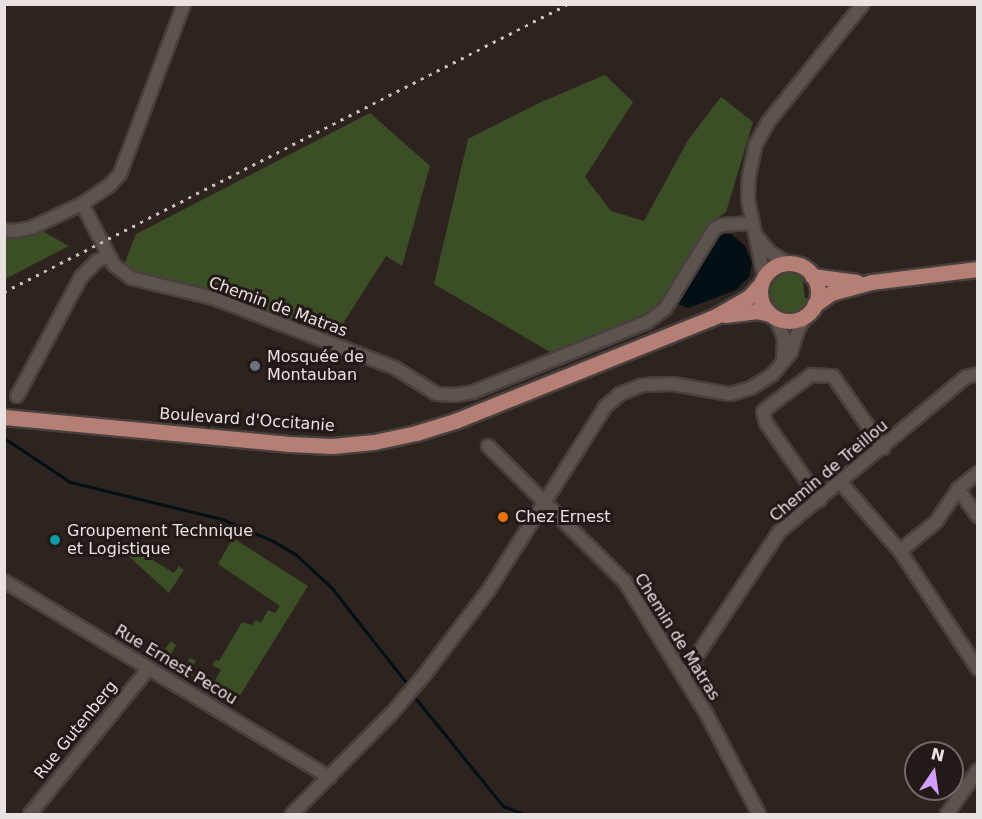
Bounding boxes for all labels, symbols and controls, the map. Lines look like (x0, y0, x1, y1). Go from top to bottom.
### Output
street label: Chemin de Matras (206, 273, 350, 341)
place label: Mosquée de Montauban (267, 347, 364, 385)
marker: Mosquée de Montauban (248, 359, 262, 373)
street label: Boulevard d'Occitanie (159, 404, 335, 436)
street label: Chemin de Treillou (766, 416, 892, 526)
place label: Chez Ernest (515, 507, 611, 527)
marker: Chez Ernest (496, 510, 510, 524)
place label: Groupement Technique et Logistique (67, 521, 253, 559)
marker: Groupement Technique et Logistique (48, 533, 62, 547)
street label: Chemin de Matras (630, 570, 724, 704)
street label: Rue Ernest Pecou (111, 621, 241, 709)
street label: Rue Gutenberg (31, 677, 121, 783)
north arrow (904, 741, 964, 801)
text: N (929, 744, 946, 766)

